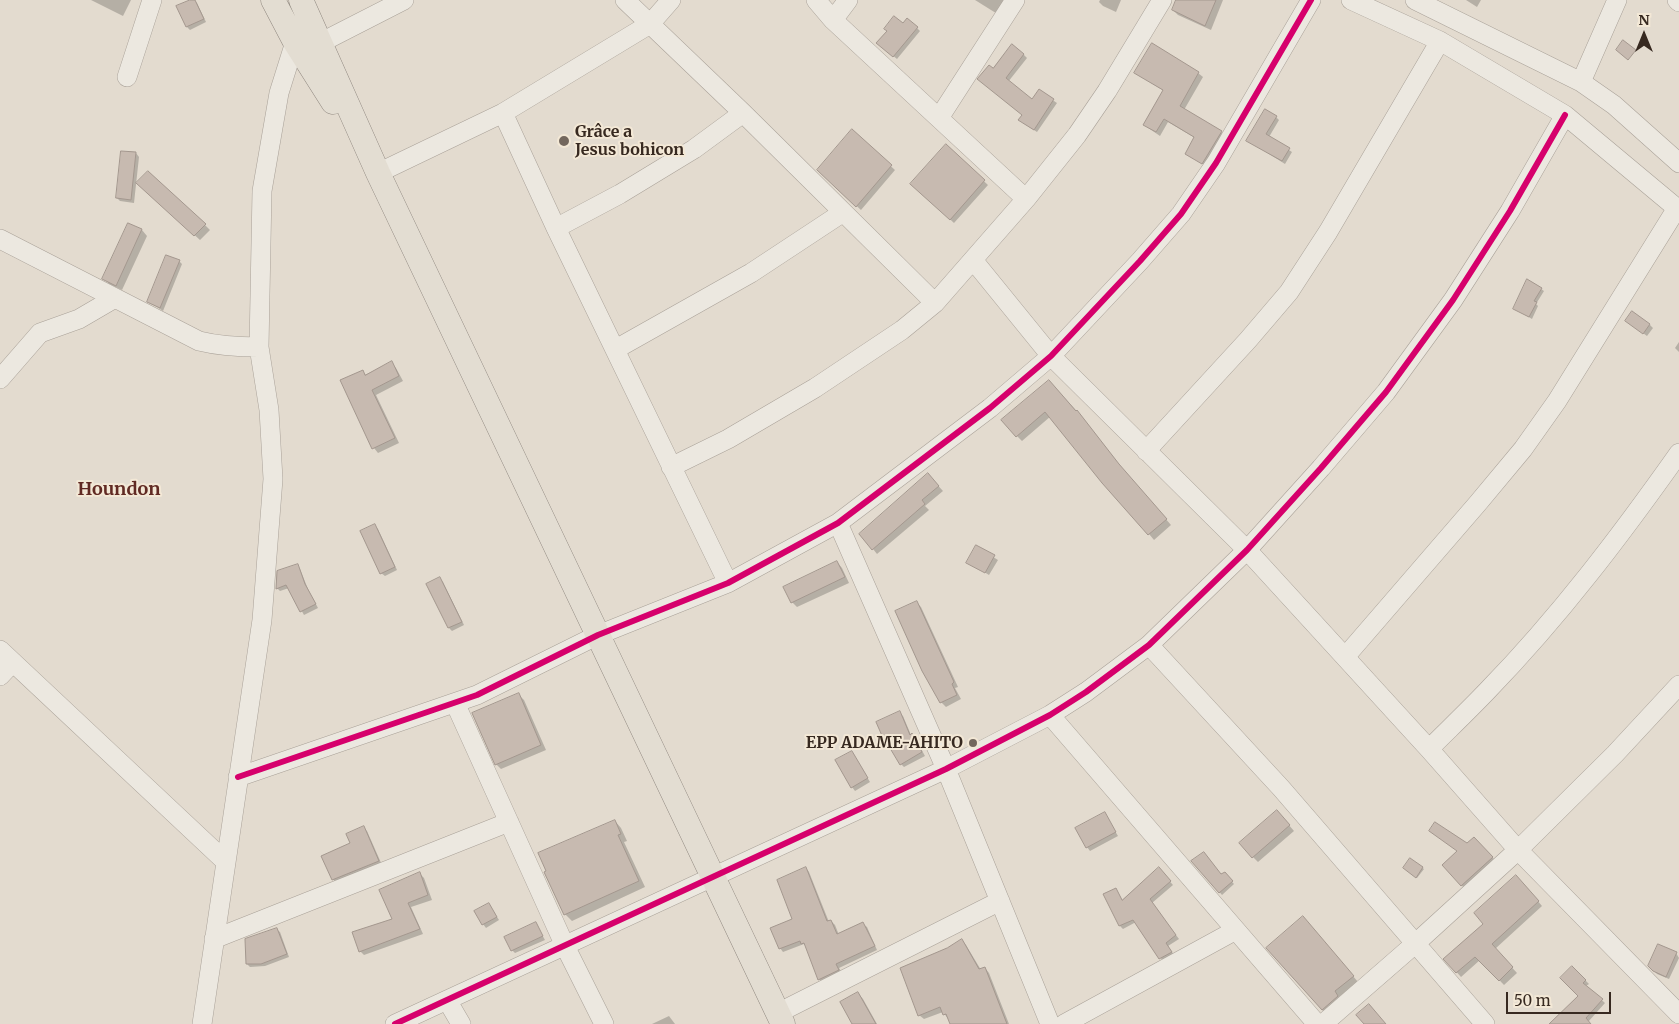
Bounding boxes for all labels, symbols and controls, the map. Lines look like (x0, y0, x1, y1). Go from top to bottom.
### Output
north arrow (1619, 10, 1669, 60)
text: N (1638, 11, 1650, 29)
place label: Grâce a Jesus bohicon (575, 122, 684, 160)
marker: Grâce a Jesus bohicon (557, 134, 571, 148)
district label: Houndon (77, 479, 161, 501)
place label: EPP ADAME-AHITO (806, 733, 963, 753)
marker: EPP ADAME-AHITO (967, 737, 979, 749)
scale bar (1509, 982, 1614, 1014)
text: 50 m (1514, 991, 1551, 1010)

